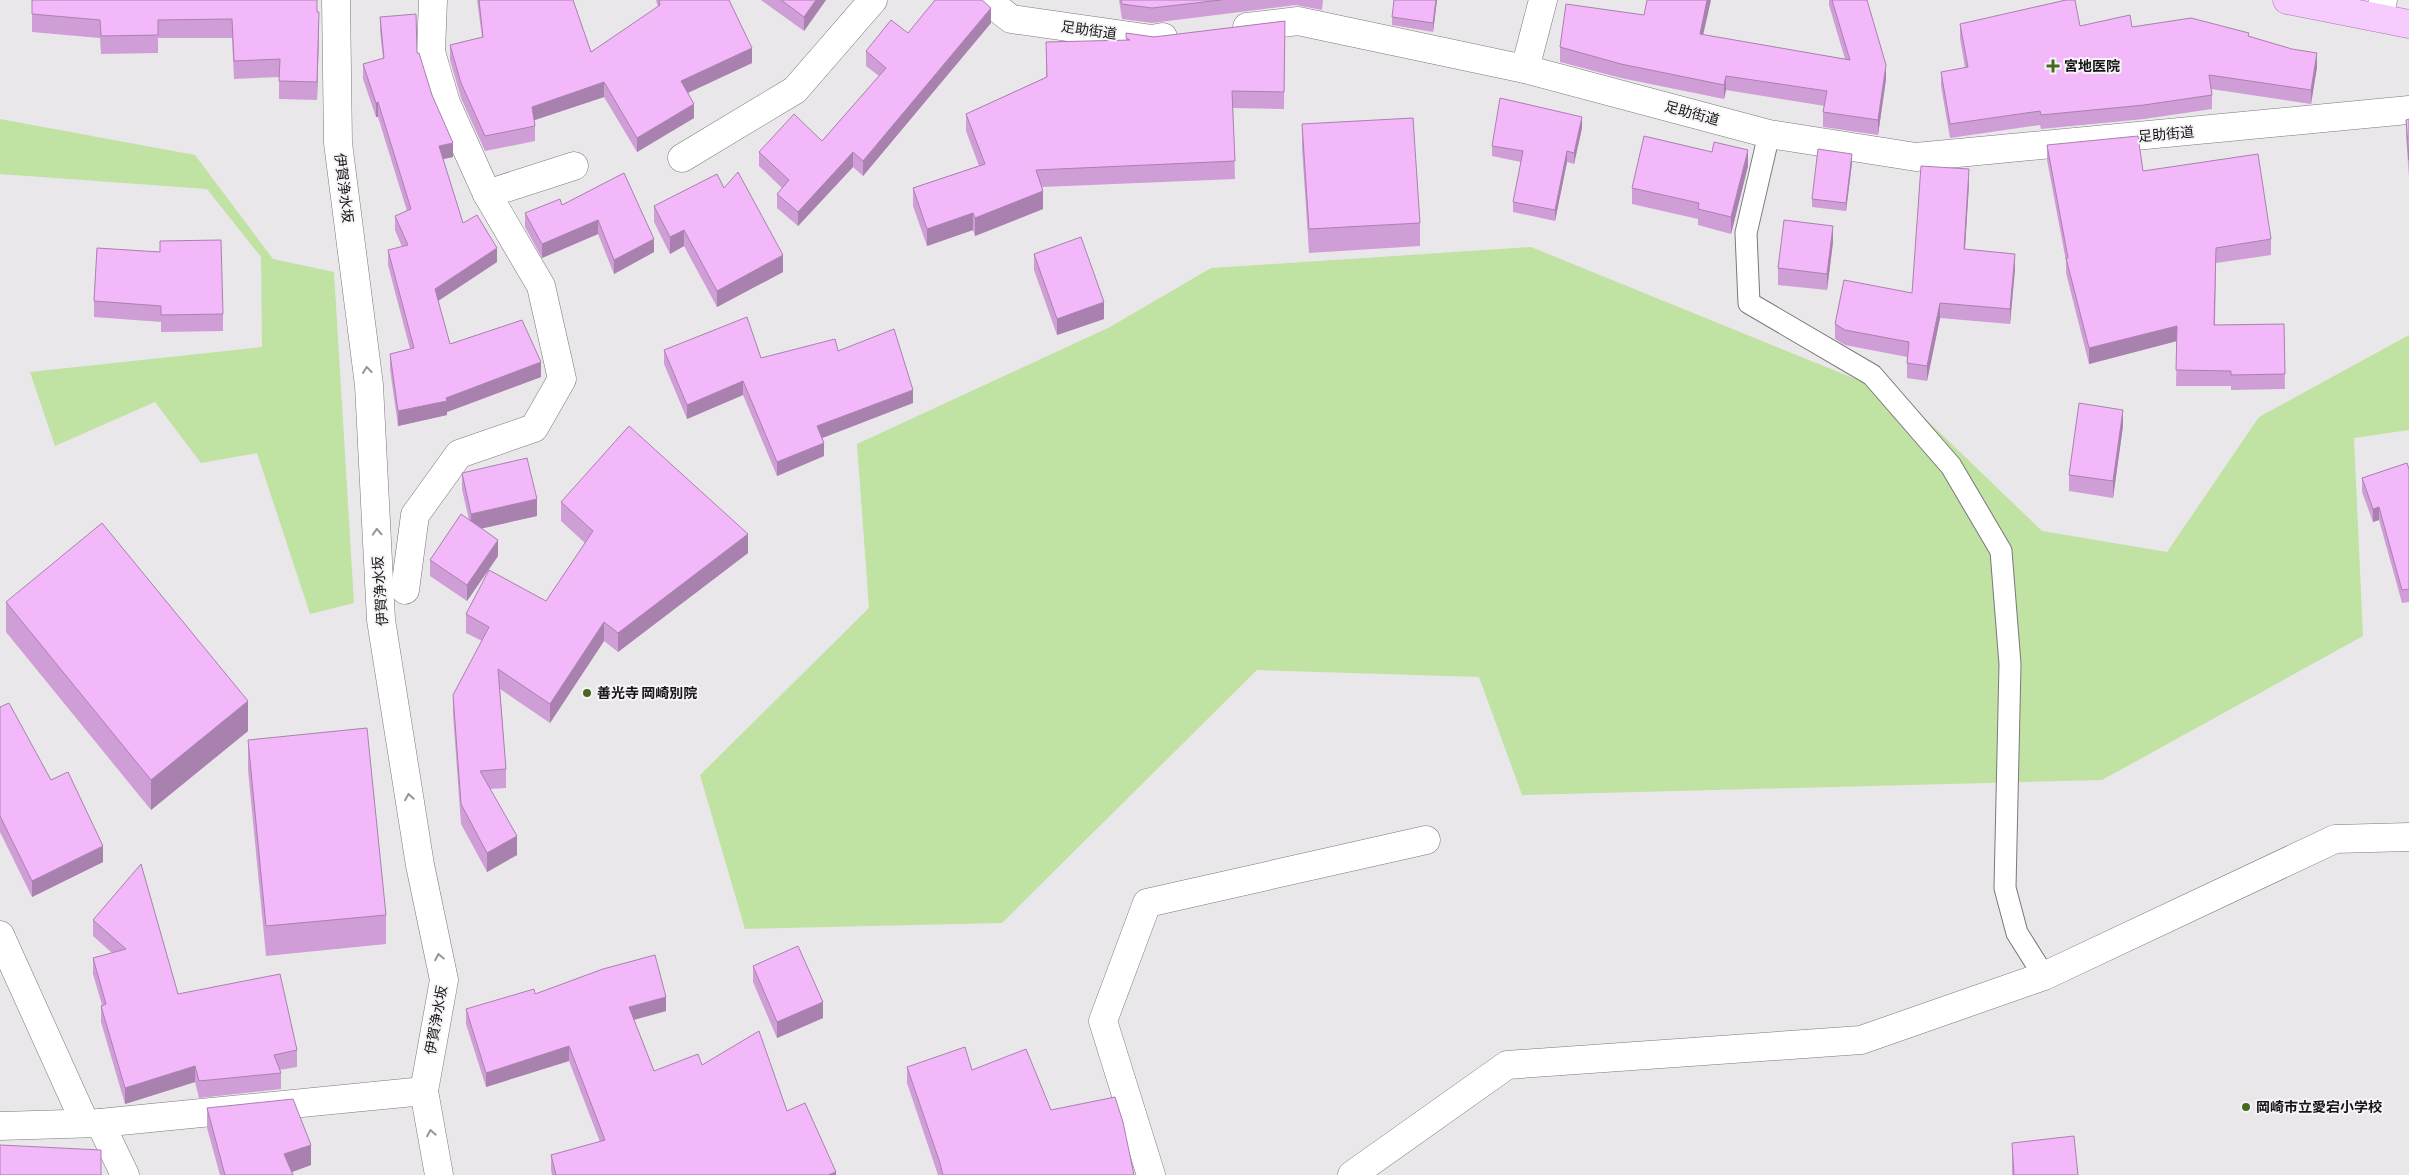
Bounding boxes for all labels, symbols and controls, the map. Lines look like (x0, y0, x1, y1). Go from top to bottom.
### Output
street label: 足助街道 (1060, 18, 1118, 43)
place label: 宮地医院 (2064, 58, 2120, 75)
marker: 宮地医院 (2046, 59, 2060, 73)
street label: 足助街道 (1663, 98, 1721, 129)
street label: 足助街道 (2137, 124, 2195, 145)
street label: 伊賀浄水坂 (331, 152, 356, 224)
one-way arrow (362, 366, 373, 374)
one-way arrow (371, 528, 382, 536)
street label: 伊賀浄水坂 (370, 555, 391, 626)
place label: 善光寺 岡崎別院 (597, 685, 697, 702)
marker: 善光寺 岡崎別院 (581, 687, 593, 699)
one-way arrow (405, 793, 415, 802)
one-way arrow (434, 953, 445, 962)
street label: 伊賀浄水坂 (422, 984, 451, 1056)
place label: 岡崎市立愛宕小学校 (2256, 1099, 2382, 1116)
marker: 岡崎市立愛宕小学校 (2240, 1101, 2252, 1113)
one-way arrow (427, 1129, 437, 1137)

